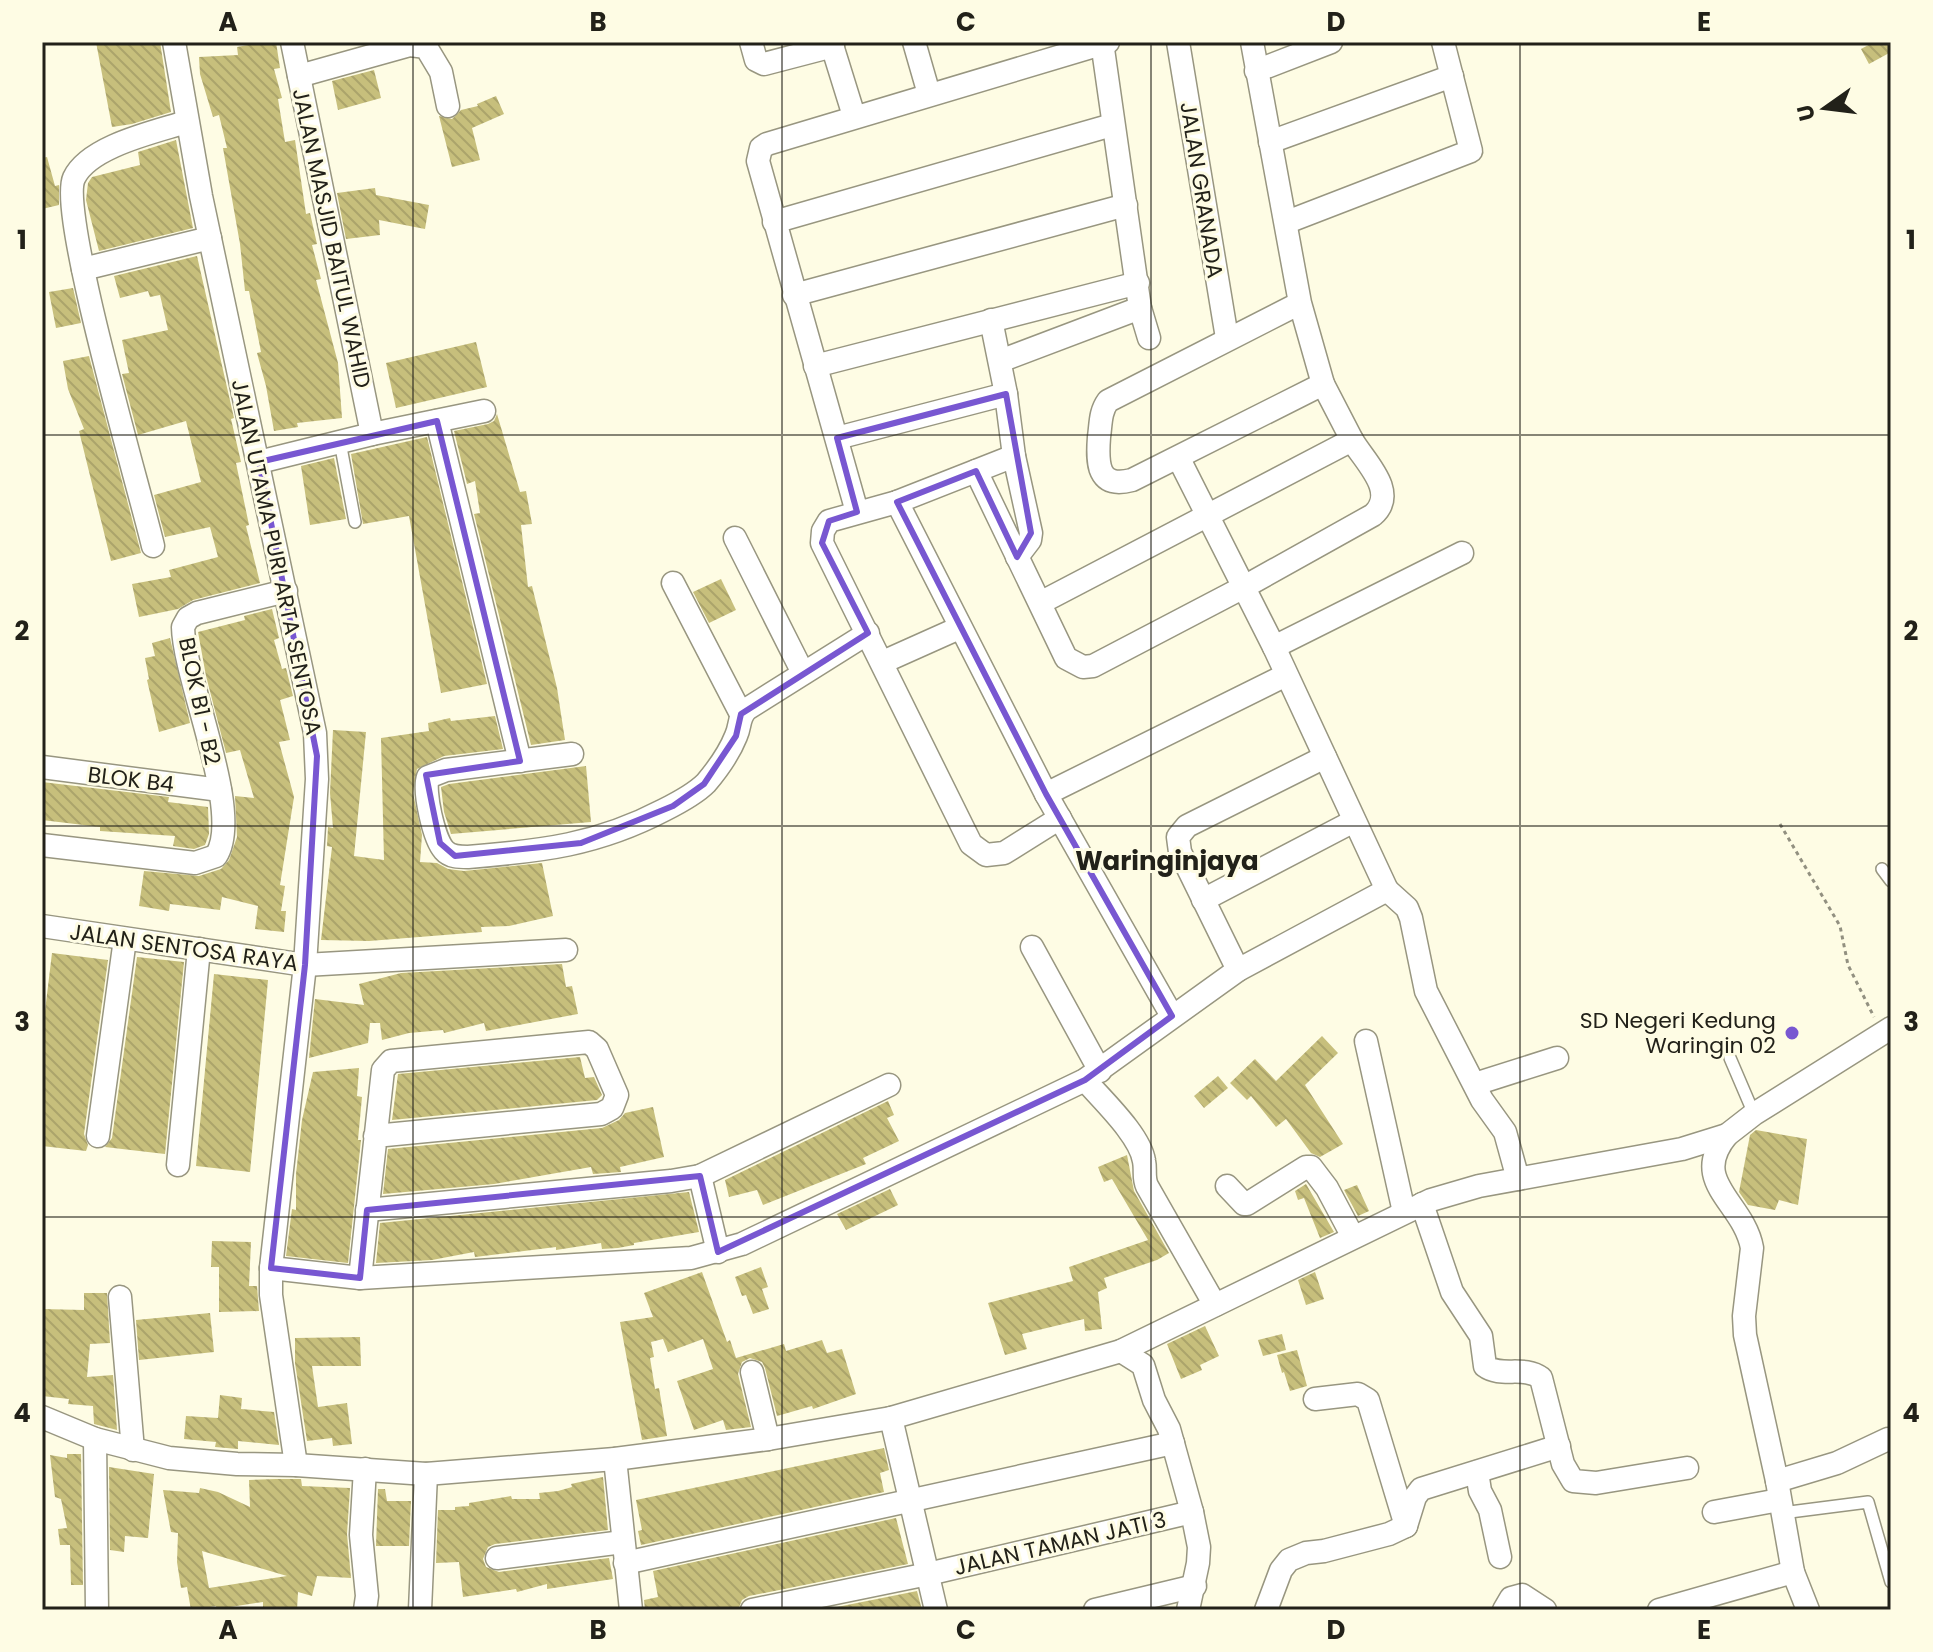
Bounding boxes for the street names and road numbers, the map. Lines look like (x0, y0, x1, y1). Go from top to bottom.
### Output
street label: JALAN MASJID BAITUL WAHID (285, 85, 378, 391)
street label: JALAN GRANADA (1172, 100, 1231, 281)
street label: JALAN UTAMA PURI ARTA SENTOSA (224, 376, 329, 738)
street label: BLOK B1 - B2 (171, 634, 228, 768)
street label: BLOK B4 (86, 759, 176, 800)
street label: JALAN SENTOSA RAYA (68, 916, 300, 979)
street label: JALAN TAMAN JATI 3 (951, 1504, 1169, 1583)

